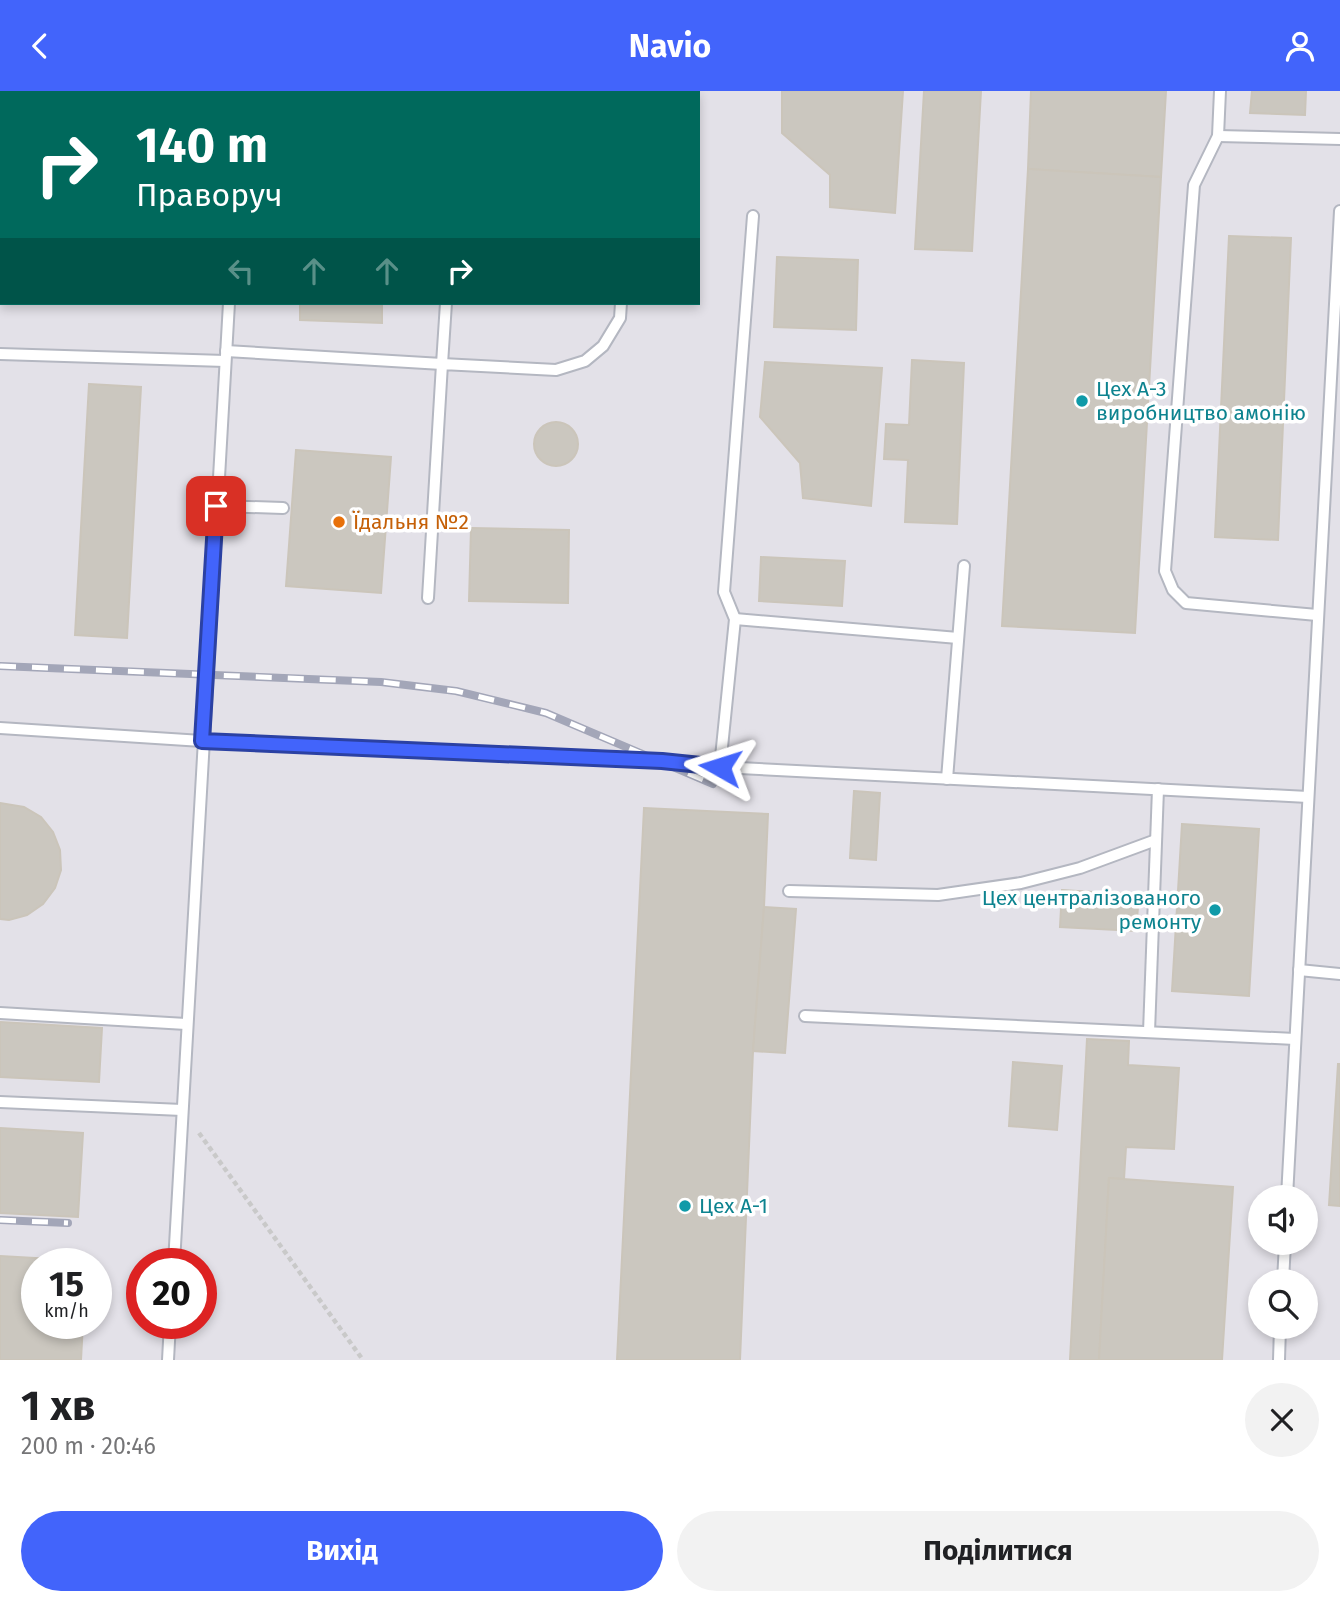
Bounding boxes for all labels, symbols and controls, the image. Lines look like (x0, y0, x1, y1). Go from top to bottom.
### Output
icon: back (21, 27, 59, 65)
text: Navio (629, 27, 711, 65)
icon: person (1281, 27, 1319, 65)
text: 140 m (136, 116, 268, 175)
icon: right (21, 119, 112, 210)
text: Праворуч (136, 176, 283, 214)
icon: left (222, 252, 260, 290)
icon: ahead (295, 252, 333, 290)
icon: ahead (368, 252, 406, 290)
icon: right (441, 252, 479, 290)
place label: Цех А-3 виробництво амонію (1096, 376, 1306, 426)
marker: Цех А-3 виробництво амонію (1074, 393, 1090, 409)
pin (186, 476, 246, 536)
icon: arrive (197, 487, 235, 525)
place label: Їдальня №2 (352, 509, 469, 535)
marker: Їдальня №2 (331, 514, 347, 530)
position arrow (683, 730, 757, 804)
place label: Цех централізованого ремонту (982, 885, 1202, 935)
marker: Цех централізованого ремонту (1207, 902, 1223, 918)
map controls (1248, 1185, 1318, 1339)
button: sound (1248, 1185, 1318, 1255)
place label: Цех А-1 (699, 1193, 768, 1219)
marker: Цех А-1 (677, 1198, 693, 1214)
speed limit sign: 20 (126, 1248, 217, 1339)
text: 15 (49, 1263, 84, 1305)
button: search (1248, 1269, 1318, 1339)
text: km/h (44, 1300, 89, 1322)
text: 1 хв (21, 1381, 95, 1431)
button: close (1245, 1383, 1319, 1457)
text: 200 m · 20:46 (21, 1432, 156, 1460)
button: Вихід (21, 1511, 663, 1591)
button: Поділитися (677, 1511, 1319, 1591)

